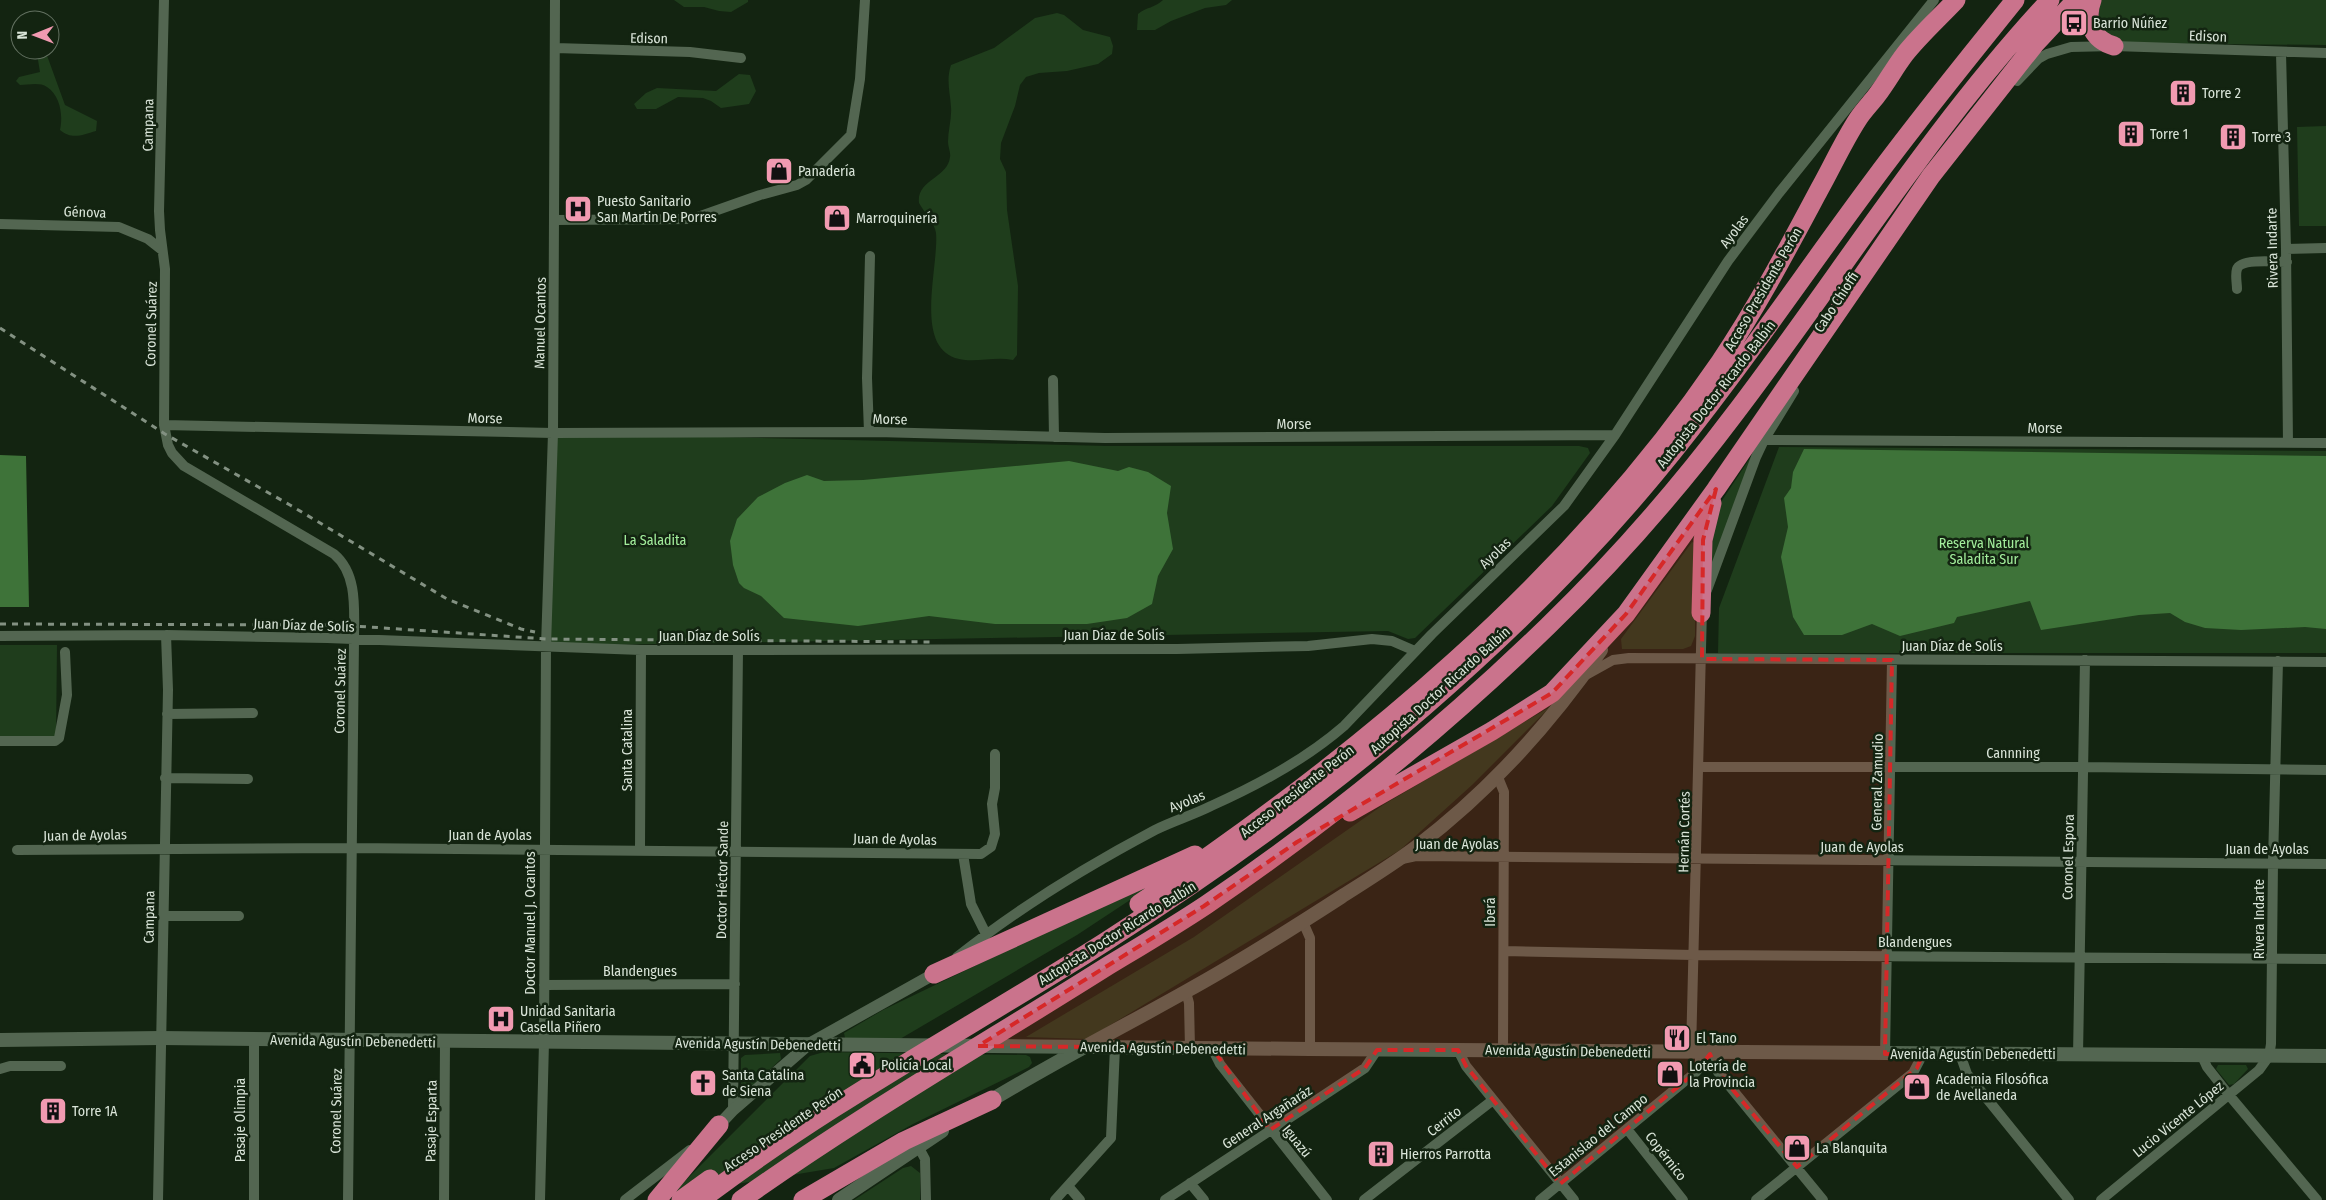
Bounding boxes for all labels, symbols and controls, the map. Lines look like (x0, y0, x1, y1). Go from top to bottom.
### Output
bus stop icon: Barrio Núñez (2059, 8, 2089, 38)
north arrow (10, 10, 60, 60)
place label: Barrio Núñez (2093, 15, 2167, 32)
street label: Edison (2189, 27, 2227, 46)
street label: Edison (630, 30, 668, 47)
text: N (14, 31, 31, 40)
building icon: Torre 2 (2168, 78, 2198, 108)
place label: Torre 2 (2202, 85, 2241, 102)
street label: Campana (140, 98, 157, 152)
building icon: Torre 1 (2116, 119, 2146, 149)
building icon: Torre 3 (2218, 122, 2248, 152)
place label: Torre 1 (2150, 126, 2188, 143)
place label: Torre 3 (2252, 129, 2291, 146)
shop icon: Panadería (764, 156, 794, 186)
place label: Panadería (798, 163, 856, 180)
place label: Puesto Sanitario San Martin De Porres (597, 193, 717, 226)
hospital icon: Puesto Sanitario San Martin De Porres (563, 194, 593, 224)
street label: Génova (63, 203, 107, 222)
shop icon: Marroquinería (822, 203, 852, 233)
street label: Rivera Indarte (2263, 208, 2282, 288)
place label: Marroquinería (856, 210, 938, 227)
street label: Ayolas (1716, 211, 1752, 251)
street label: Acceso Presidente Perón (1721, 224, 1806, 354)
street label: Cabo Chioffi (1811, 269, 1862, 336)
street label: Manuel Ocantos (531, 277, 550, 369)
street label: Coronel Suárez (142, 281, 161, 367)
street label: Autopista Doctor Ricardo Balbín (1654, 317, 1779, 471)
street label: Morse (467, 410, 503, 427)
street label: Morse (872, 411, 908, 428)
street label: Morse (1277, 416, 1312, 433)
street label: Morse (2028, 420, 2063, 437)
park label: La Saladita (624, 532, 687, 549)
street label: Ayolas (1476, 534, 1515, 572)
park label: Reserva Natural Saladita Sur (1939, 535, 2030, 568)
street label: Juan Díaz de Solís (253, 615, 355, 636)
street label: Autopista Doctor Ricardo Balbín (1367, 623, 1514, 758)
street label: Juan Díaz de Solís (1063, 627, 1165, 644)
street label: Juan Díaz de Solís (658, 628, 760, 645)
street label: Juan Díaz de Solís (1901, 638, 2003, 655)
street label: Coronel Suárez (331, 648, 350, 734)
street label: Santa Catalina (619, 709, 636, 791)
street label: General Zamudio (1868, 733, 1887, 831)
street label: Acceso Presidente Perón (1237, 742, 1358, 841)
street label: Cannning (1986, 745, 2040, 762)
street label: Ayolas (1167, 787, 1208, 816)
street label: Hernán Cortés (1675, 791, 1694, 873)
street label: Coronel Espora (2059, 814, 2078, 900)
street label: Doctor Héctor Sande (713, 821, 732, 939)
street label: Juan de Ayolas (43, 826, 127, 845)
street label: Juan de Ayolas (448, 827, 532, 844)
street label: Juan de Ayolas (853, 830, 937, 849)
street label: Juan de Ayolas (1415, 836, 1499, 853)
street label: Juan de Ayolas (1820, 839, 1904, 856)
street label: Juan de Ayolas (2225, 841, 2309, 858)
street label: Doctor Manuel J. Ocantos (522, 851, 539, 995)
street label: Autopista Doctor Ricardo Balbín (1035, 878, 1199, 989)
street label: Rivera Indarte (2251, 879, 2268, 959)
street label: Campana (141, 890, 158, 944)
street label: Iberá (1482, 897, 1499, 927)
street label: Blandengues (1878, 934, 1952, 951)
street label: Blandengues (603, 963, 677, 980)
place label: Unidad Sanitaria Casella Piñero (520, 1003, 616, 1036)
hospital icon: Unidad Sanitaria Casella Piñero (486, 1004, 516, 1034)
restaurant icon: El Tano (1662, 1023, 1692, 1053)
place label: El Tano (1696, 1030, 1737, 1047)
street label: Avenida Agustín Debenedetti (270, 1032, 436, 1051)
street label: Avenida Agustín Debenedetti (675, 1035, 841, 1054)
street label: Avenida Agustín Debenedetti (1080, 1039, 1246, 1058)
street label: Avenida Agustín Debenedetti (1485, 1042, 1651, 1061)
street label: Avenida Agustín Debenedetti (1890, 1046, 2056, 1063)
public building icon: Policía Local (847, 1050, 877, 1080)
place label: Policía Local (881, 1057, 952, 1074)
place label: Lotería de la Provincia (1689, 1058, 1755, 1091)
shop icon: Lotería de la Provincia (1655, 1059, 1685, 1089)
place label: Santa Catalina de Siena (722, 1067, 804, 1100)
street label: Coronel Suárez (327, 1068, 346, 1154)
church icon: Santa Catalina de Siena (688, 1068, 718, 1098)
place label: Academia Filosófica de Avellaneda (1936, 1071, 2049, 1104)
shop icon: Academia Filosófica de Avellaneda (1902, 1072, 1932, 1102)
street label: Lucio Vicente López (2130, 1077, 2227, 1161)
street label: Pasaje Olimpia (232, 1078, 249, 1162)
street label: Pasaje Esparta (422, 1079, 441, 1162)
street label: General Argañaráz (1219, 1082, 1316, 1153)
street label: Acceso Presidente Perón (721, 1083, 846, 1176)
street label: Estanislao del Campo (1545, 1090, 1651, 1181)
building icon: Torre 1A (38, 1096, 68, 1126)
place label: Torre 1A (72, 1103, 118, 1120)
street label: Cerrito (1424, 1103, 1465, 1140)
street label: Iguazú (1278, 1122, 1315, 1161)
street label: Copérnico (1641, 1128, 1690, 1184)
shop icon: La Blanquita (1782, 1133, 1812, 1163)
building icon: Hierros Parrotta (1366, 1139, 1396, 1169)
place label: La Blanquita (1816, 1140, 1888, 1157)
place label: Hierros Parrotta (1400, 1146, 1491, 1163)

